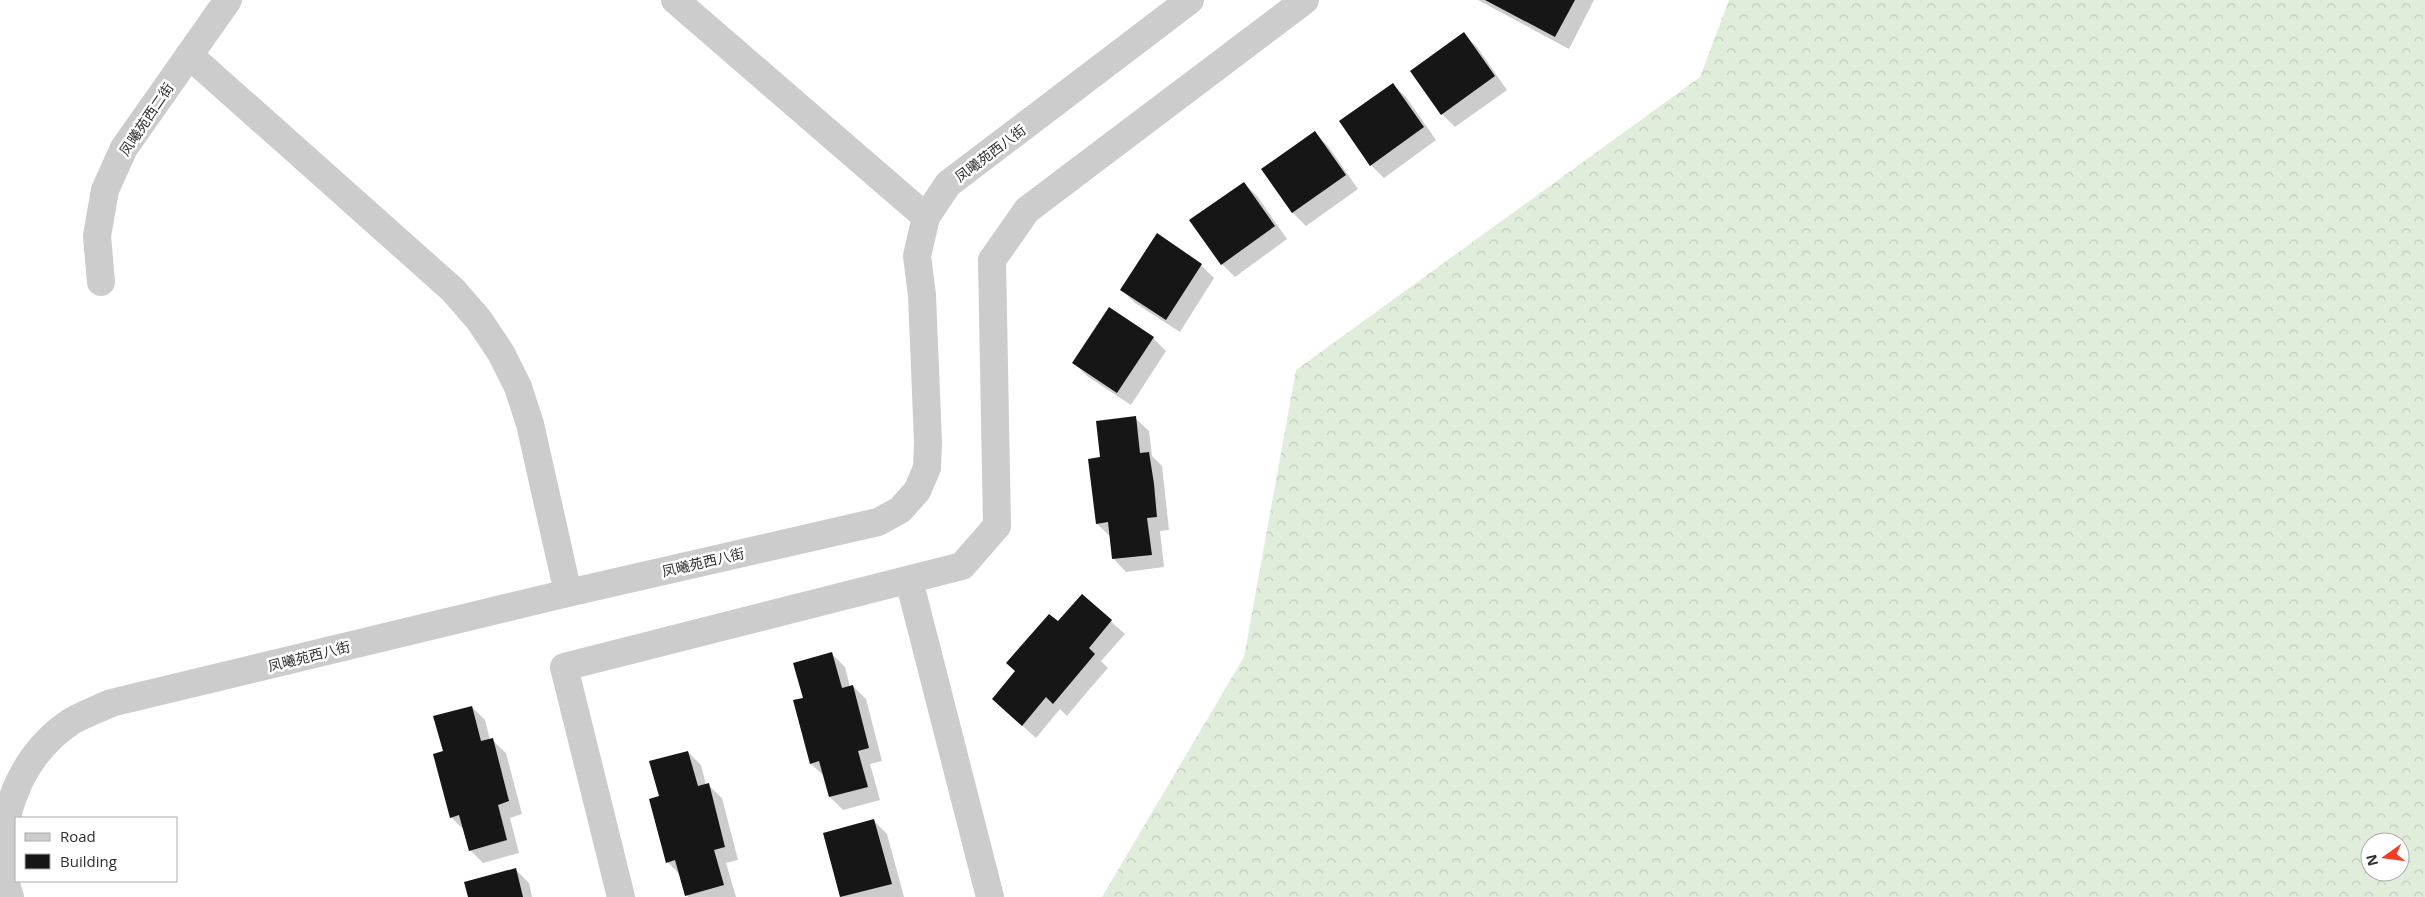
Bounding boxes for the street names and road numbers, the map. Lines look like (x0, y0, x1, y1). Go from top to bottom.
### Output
street label: 凤曦苑西二街 (115, 79, 177, 159)
street label: 凤曦苑西八街 (951, 120, 1029, 186)
street label: 凤曦苑西八街 (660, 543, 746, 581)
street label: 凤曦苑西八街 (266, 637, 352, 675)

